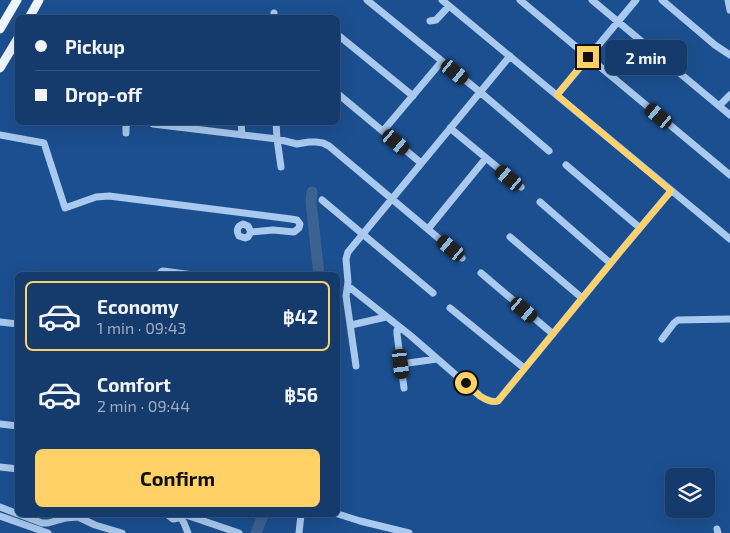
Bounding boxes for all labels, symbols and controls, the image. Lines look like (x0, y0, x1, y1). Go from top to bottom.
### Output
text: Pickup (65, 35, 125, 58)
callout: 2 min (606, 40, 688, 74)
route end (577, 46, 599, 68)
text: 2 min (626, 48, 666, 67)
car (438, 57, 471, 87)
text: Drop-off (65, 83, 142, 106)
car (642, 101, 675, 131)
car (379, 127, 412, 157)
car (492, 163, 525, 193)
car (434, 233, 467, 263)
icon: car (37, 294, 82, 339)
text: Economy (97, 295, 179, 318)
car (507, 295, 540, 325)
text: ฿42 (283, 305, 318, 328)
text: 1 min · 09:43 (97, 318, 186, 337)
car (391, 348, 410, 380)
icon: car (37, 372, 82, 417)
route start (455, 372, 477, 394)
text: Comfort (97, 373, 171, 396)
text: ฿56 (284, 383, 318, 406)
text: 2 min · 09:44 (97, 396, 190, 415)
button: Confirm (35, 449, 320, 507)
map controls (665, 468, 715, 518)
button: layers (665, 468, 715, 518)

